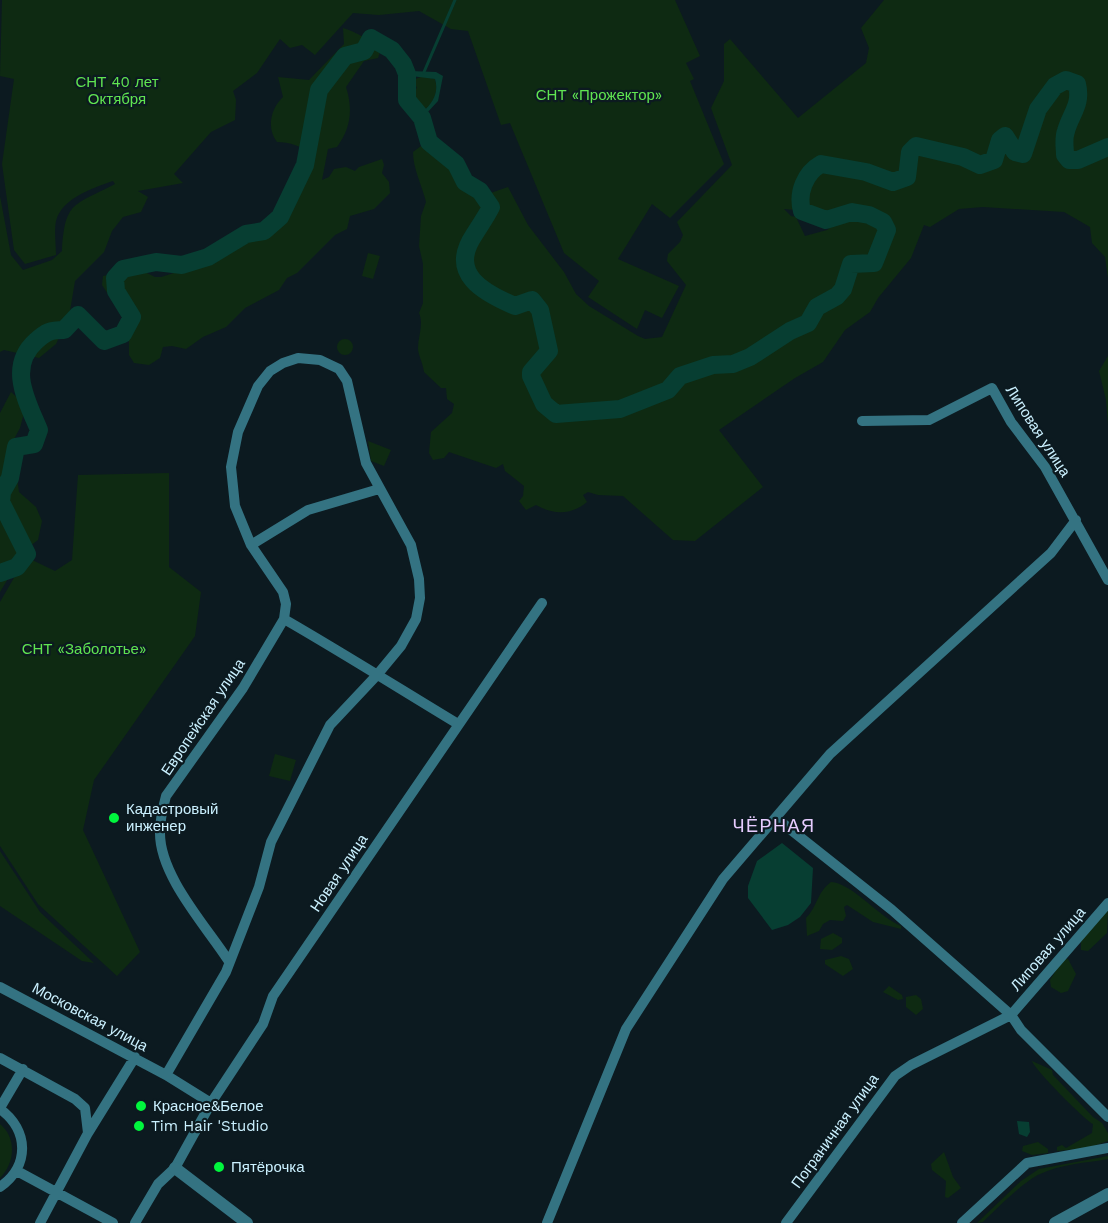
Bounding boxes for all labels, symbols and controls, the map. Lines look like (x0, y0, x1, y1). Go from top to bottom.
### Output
park label: СНТ 40 лет Октября (75, 73, 159, 108)
park label: СНТ «Прожектор» (536, 86, 662, 104)
street label: Липовая улица (1002, 382, 1075, 481)
park label: СНТ «Заболотье» (22, 640, 146, 658)
street label: Европейская улица (157, 655, 249, 779)
place label: Кадастровый инженер (126, 800, 218, 835)
marker: Кадастровый инженер (107, 811, 121, 825)
district label: ЧЁРНАЯ (732, 815, 816, 836)
street label: Новая улица (306, 830, 372, 915)
street label: Липовая улица (1007, 903, 1090, 995)
street label: Московская улица (29, 979, 152, 1055)
street label: Пограничная улица (787, 1070, 883, 1192)
place label: Красное&Белое (153, 1097, 264, 1115)
marker: Красное&Белое (134, 1099, 148, 1113)
place label: Tim Hair 'Studio (151, 1117, 269, 1135)
marker: Tim Hair 'Studio (132, 1119, 146, 1133)
place label: Пятёрочка (231, 1158, 305, 1176)
marker: Пятёрочка (212, 1160, 226, 1174)

